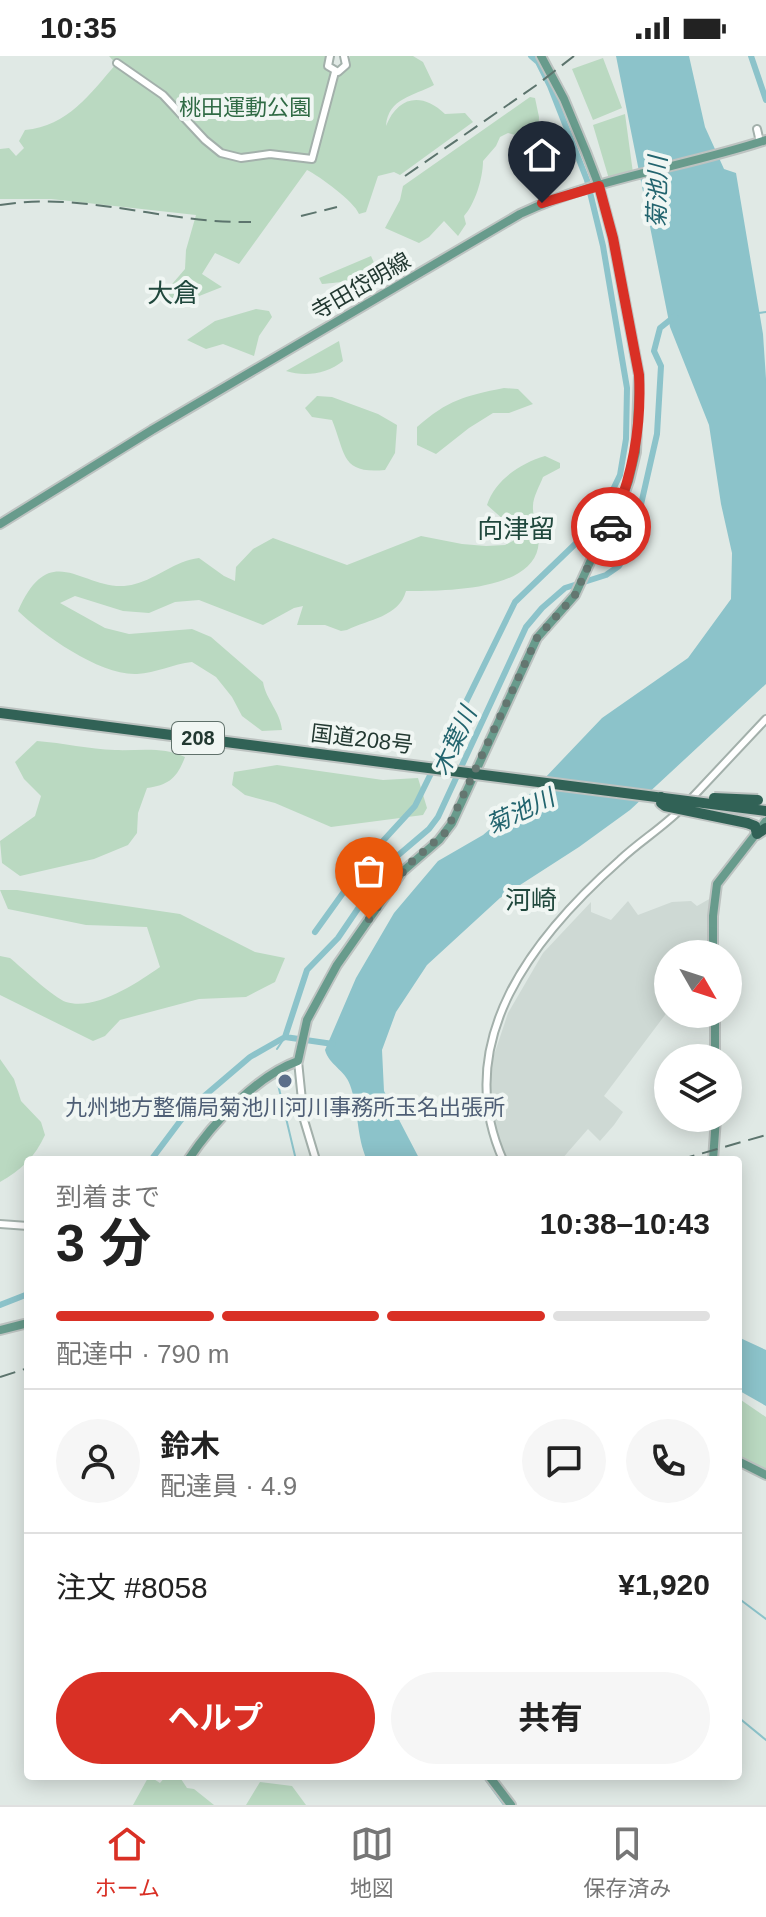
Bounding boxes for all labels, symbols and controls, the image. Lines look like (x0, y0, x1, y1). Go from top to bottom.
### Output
text: 10:35 (40, 11, 117, 44)
park label: 桃田運動公園 (179, 95, 311, 120)
pin (508, 121, 576, 203)
icon: home (520, 133, 564, 177)
water label: 菊池川 (643, 153, 671, 228)
street label: 寺田岱明線 (307, 248, 415, 324)
district label: 大倉 (147, 278, 199, 308)
courier (571, 487, 651, 567)
icon: car (589, 505, 633, 549)
district label: 向津留 (477, 514, 555, 544)
water label: 木葉川 (427, 700, 483, 779)
street label: 国道208号 (310, 720, 414, 758)
road number: 208 (172, 722, 224, 754)
water label: 菊池川 (482, 782, 561, 838)
pin (335, 837, 403, 919)
icon: bag (347, 849, 391, 893)
district label: 河崎 (505, 885, 557, 915)
north arrow (654, 940, 742, 1028)
map controls (654, 940, 742, 1132)
button: layers (654, 1044, 742, 1132)
marker: 九州地方整備局菊池川河川事務所玉名出張所 (276, 1072, 294, 1090)
place label: 九州地方整備局菊池川河川事務所玉名出張所 (65, 1095, 505, 1120)
text: 到着まで (56, 1182, 160, 1212)
text: 10:38–10:43 (540, 1207, 710, 1240)
text: 3 分 (56, 1214, 151, 1272)
text: 配達中 · 790 m (56, 1339, 229, 1369)
button: person (56, 1419, 140, 1503)
button: chat (522, 1419, 606, 1503)
button: phone (626, 1419, 710, 1503)
text: 鈴木 (160, 1429, 220, 1462)
text: 配達員 · 4.9 (160, 1471, 297, 1501)
text: ¥1,920 (618, 1568, 710, 1601)
text: 注文 #8058 (56, 1571, 208, 1604)
button: ヘルプ (56, 1672, 375, 1764)
button: 共有 (391, 1672, 710, 1764)
tab: ホーム (95, 1822, 160, 1902)
tab: 地図 (350, 1822, 394, 1902)
tab: 保存済み (583, 1822, 671, 1902)

